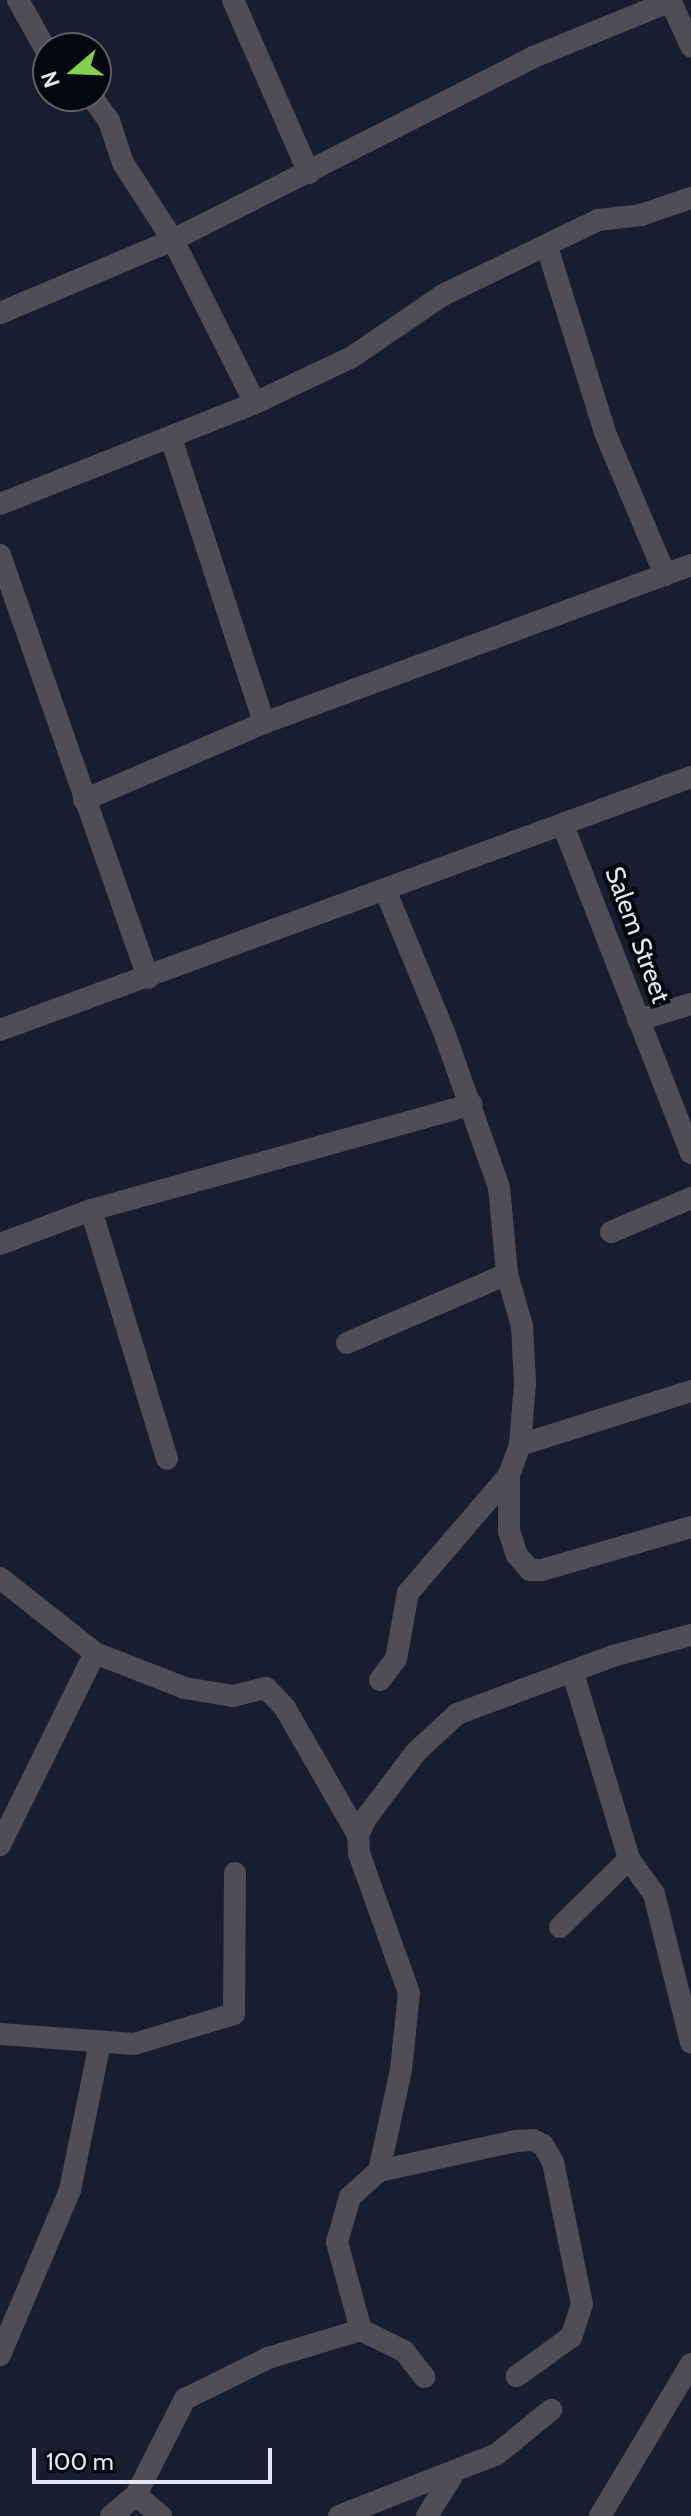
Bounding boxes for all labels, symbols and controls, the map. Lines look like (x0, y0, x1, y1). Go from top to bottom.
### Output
north arrow (32, 32, 112, 112)
text: N (35, 68, 66, 91)
street label: Salem Street (598, 863, 676, 1007)
scale bar (36, 2432, 276, 2482)
text: 100 m (46, 2447, 114, 2476)

